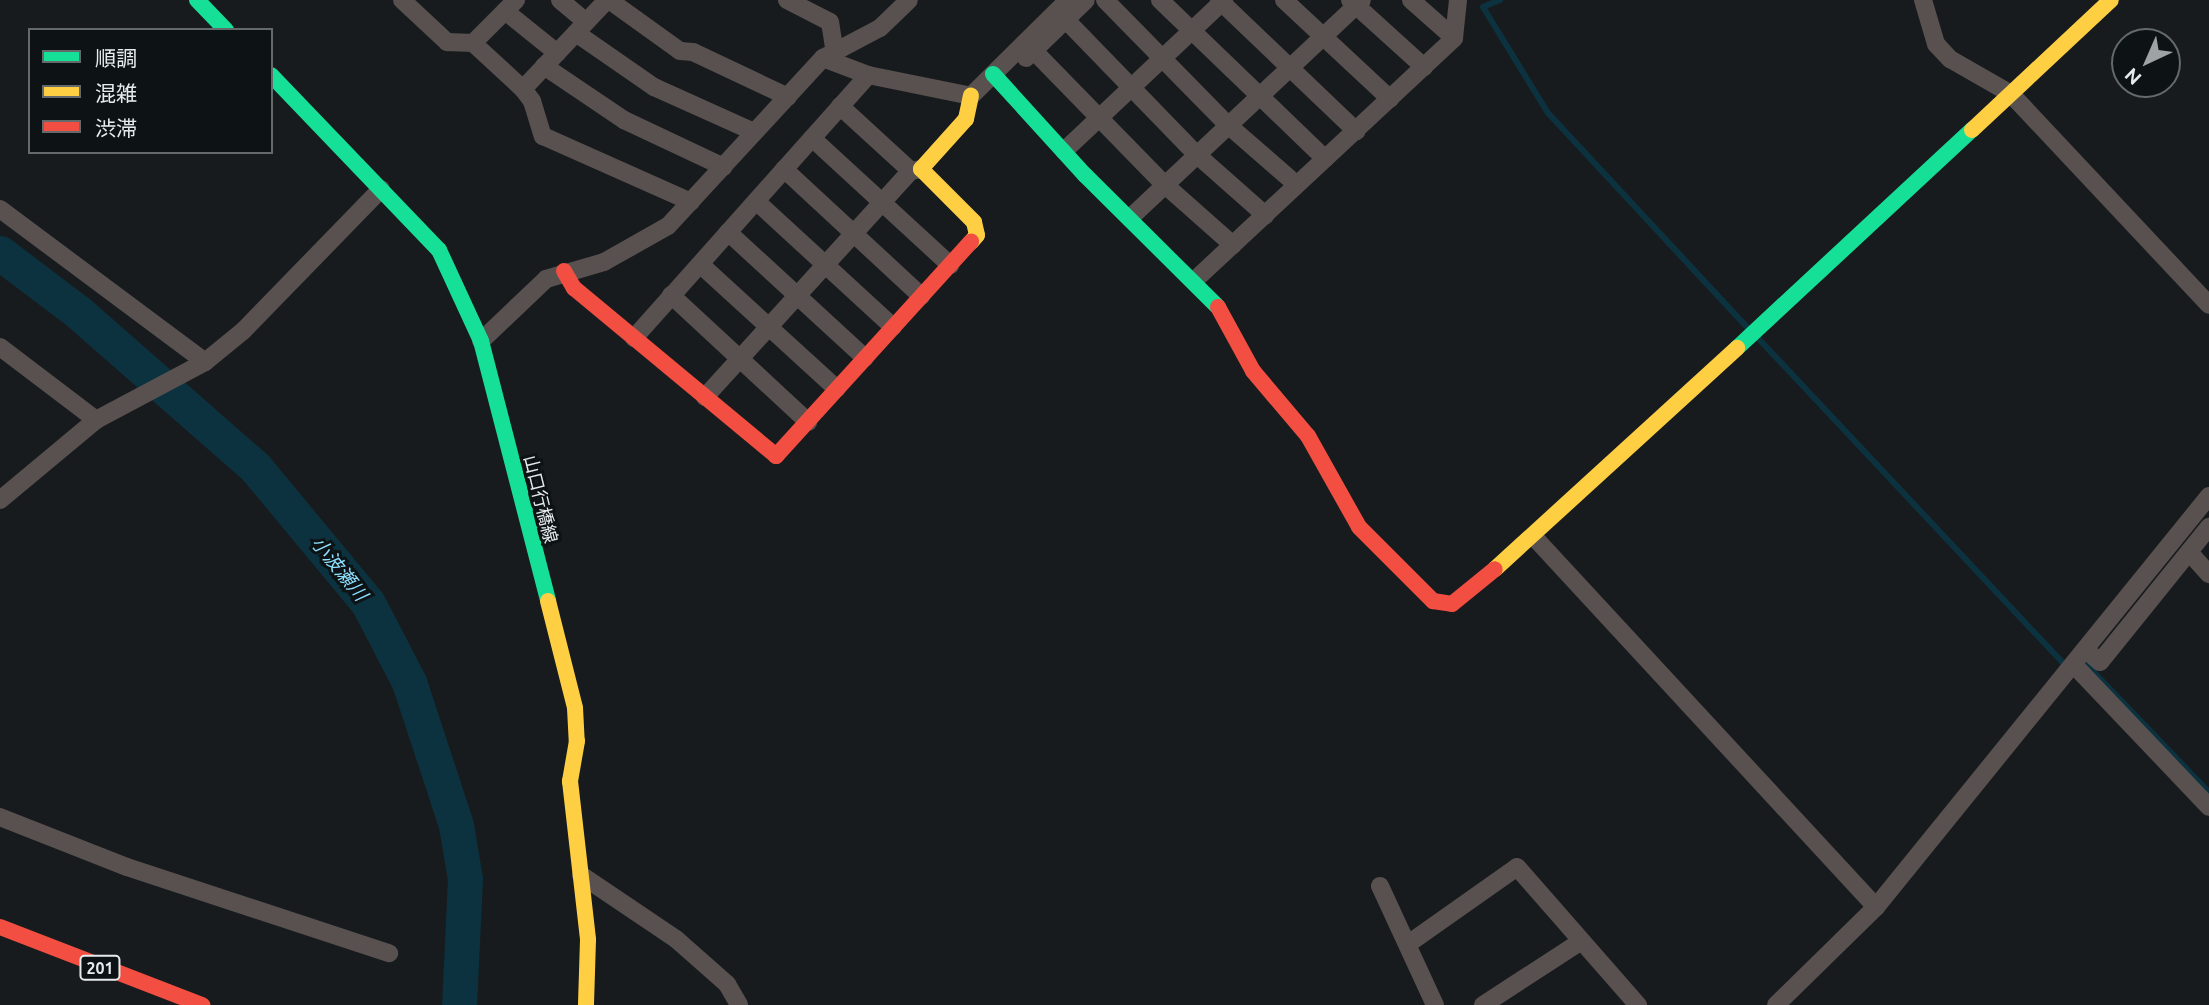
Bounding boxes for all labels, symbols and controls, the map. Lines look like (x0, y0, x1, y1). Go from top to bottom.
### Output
legend (28, 28, 273, 154)
north arrow (2111, 28, 2181, 98)
text: 順調 (95, 46, 137, 70)
text: N (2120, 64, 2146, 90)
text: 混雑 (95, 81, 137, 105)
text: 渋滞 (95, 116, 137, 140)
street label: 山口行橋線 (520, 453, 562, 545)
water label: 小波瀬川 (306, 532, 372, 606)
road number: 201 (79, 956, 121, 980)

